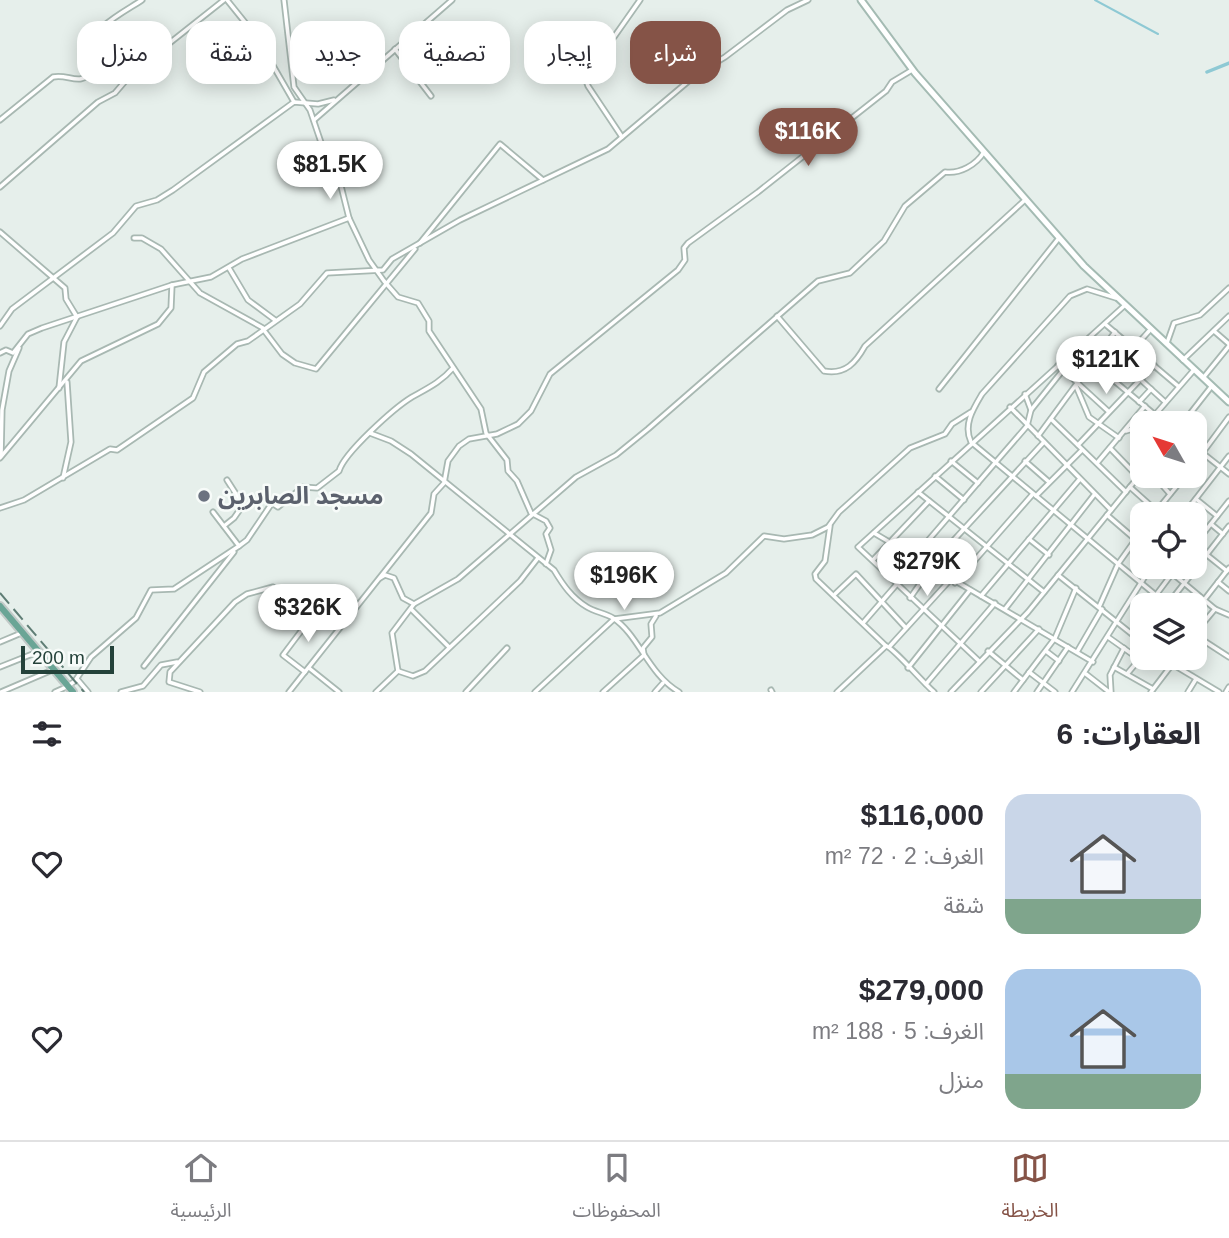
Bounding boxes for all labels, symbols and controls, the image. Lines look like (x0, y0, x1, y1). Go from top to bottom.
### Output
chip: منزل (77, 21, 172, 84)
chip: شقة (186, 21, 276, 84)
chip: جديد (290, 21, 385, 84)
chip: تصفية (399, 21, 510, 84)
chip: إيجار (524, 21, 616, 84)
chip: شراء (630, 21, 721, 84)
pin: $116K (759, 108, 857, 168)
text: $116K (775, 118, 841, 144)
pin: $81.5K (273, 142, 387, 201)
text: $81.5K (293, 151, 367, 177)
pin: $121K (1057, 336, 1155, 396)
text: $121K (1072, 346, 1140, 372)
north arrow (1130, 411, 1208, 488)
map controls (1130, 411, 1207, 670)
place label: مسجد الصابرين (218, 482, 384, 510)
marker: مسجد الصابرين (196, 488, 212, 504)
button: locate (1130, 502, 1207, 579)
pin: $279K (878, 538, 976, 598)
text: $279K (893, 548, 961, 574)
pin: $196K (575, 552, 673, 612)
text: $196K (590, 562, 658, 588)
pin: $326K (259, 584, 357, 644)
button: layers (1130, 593, 1207, 670)
text: $326K (274, 594, 342, 620)
scale bar (21, 643, 114, 675)
text: 200 m (32, 647, 85, 668)
icon: filters (28, 715, 66, 753)
text: العقارات: 6 (1056, 717, 1201, 750)
text: $116,000 (861, 798, 984, 831)
icon: home (1061, 822, 1145, 906)
text: الغرف: 2 · 72 m² (825, 843, 984, 869)
icon: heart (28, 845, 66, 883)
text: شقة (943, 892, 984, 918)
text: $279,000 (859, 973, 984, 1006)
icon: home (1061, 997, 1145, 1081)
text: الغرف: 5 · 188 m² (812, 1018, 984, 1044)
icon: heart (28, 1020, 66, 1058)
text: منزل (939, 1067, 984, 1093)
tab: الرئيسية (170, 1149, 232, 1231)
tab: المحفوظات (573, 1149, 661, 1231)
tab: الخريطة (1002, 1149, 1059, 1231)

